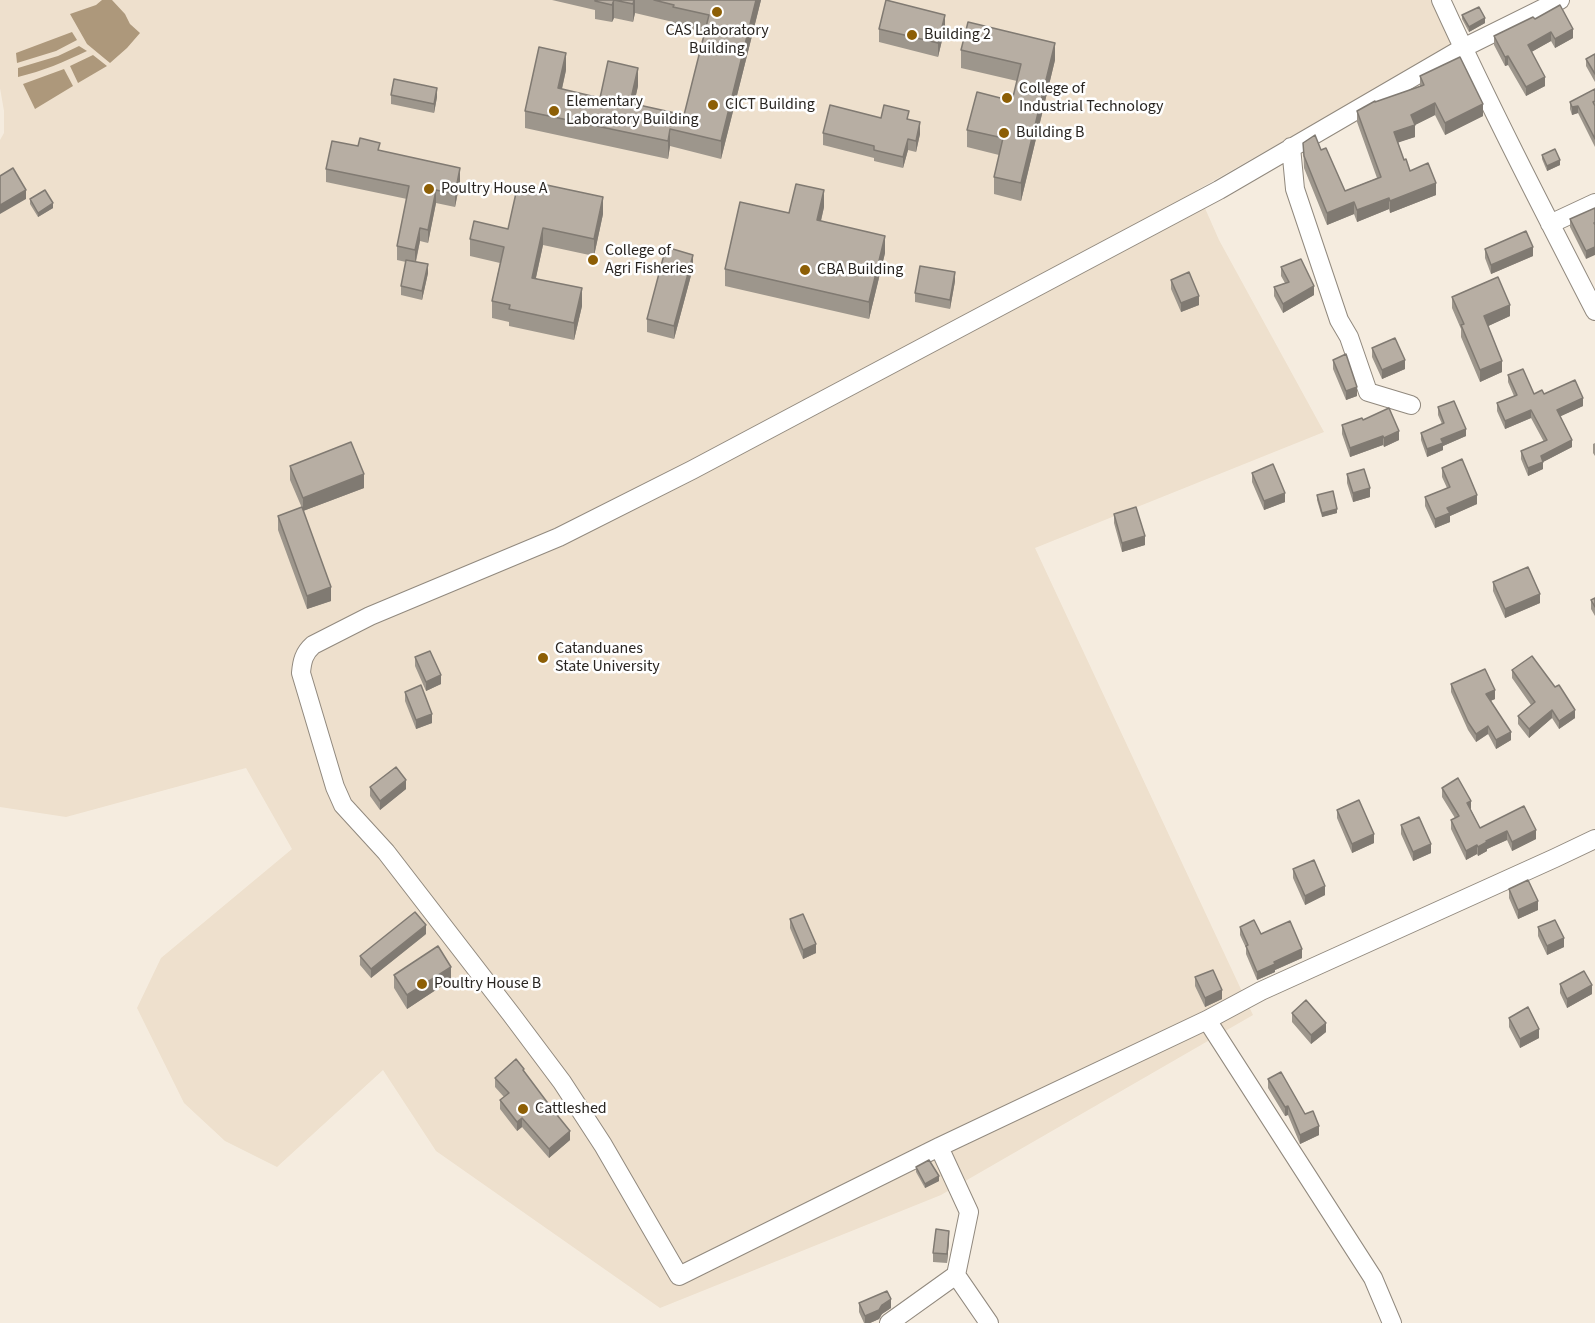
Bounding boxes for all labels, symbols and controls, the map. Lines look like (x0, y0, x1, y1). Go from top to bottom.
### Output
marker: CAS Laboratory Building (710, 5, 724, 19)
place label: CAS Laboratory Building (665, 21, 769, 59)
place label: Building 2 (924, 25, 991, 45)
marker: Building 2 (905, 28, 919, 42)
place label: College of Industrial Technology (1019, 79, 1164, 117)
marker: College of Industrial Technology (1000, 91, 1014, 105)
place label: Elementary Laboratory Building (566, 92, 699, 130)
place label: CICT Building (725, 95, 815, 115)
marker: CICT Building (706, 98, 720, 112)
marker: Elementary Laboratory Building (547, 104, 561, 118)
place label: Building B (1016, 123, 1084, 143)
marker: Building B (997, 126, 1011, 140)
place label: Poultry House A (441, 179, 548, 199)
marker: Poultry House A (422, 182, 436, 196)
place label: College of Agri Fisheries (605, 241, 694, 279)
marker: College of Agri Fisheries (586, 253, 600, 267)
place label: CBA Building (817, 260, 903, 280)
marker: CBA Building (798, 263, 812, 277)
place label: Catanduanes State University (555, 639, 660, 677)
marker: Catanduanes State University (536, 651, 550, 665)
place label: Poultry House B (434, 974, 541, 994)
marker: Poultry House B (415, 977, 429, 991)
place label: Cattleshed (535, 1099, 607, 1119)
marker: Cattleshed (516, 1102, 530, 1116)

